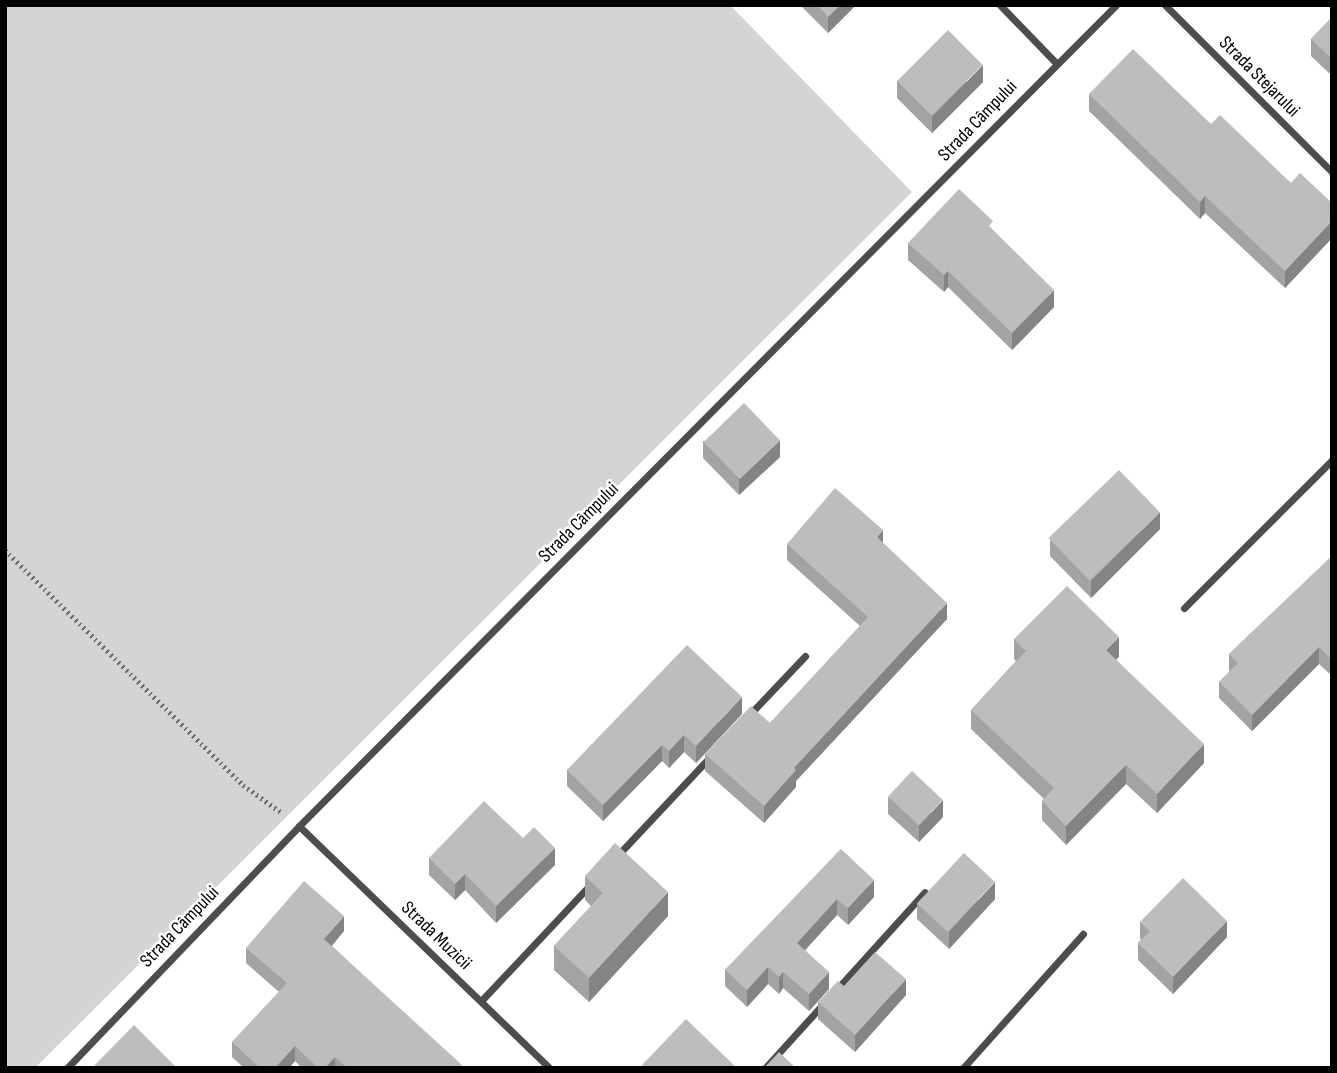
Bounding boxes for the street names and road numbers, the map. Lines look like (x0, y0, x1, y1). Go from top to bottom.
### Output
street label: Strada Stejarului (1214, 32, 1304, 122)
street label: Strada Câmpului (934, 76, 1022, 166)
street label: Strada Câmpului (534, 478, 624, 568)
street label: Strada Câmpului (136, 882, 224, 972)
street label: Strada Muzicii (396, 897, 476, 975)

